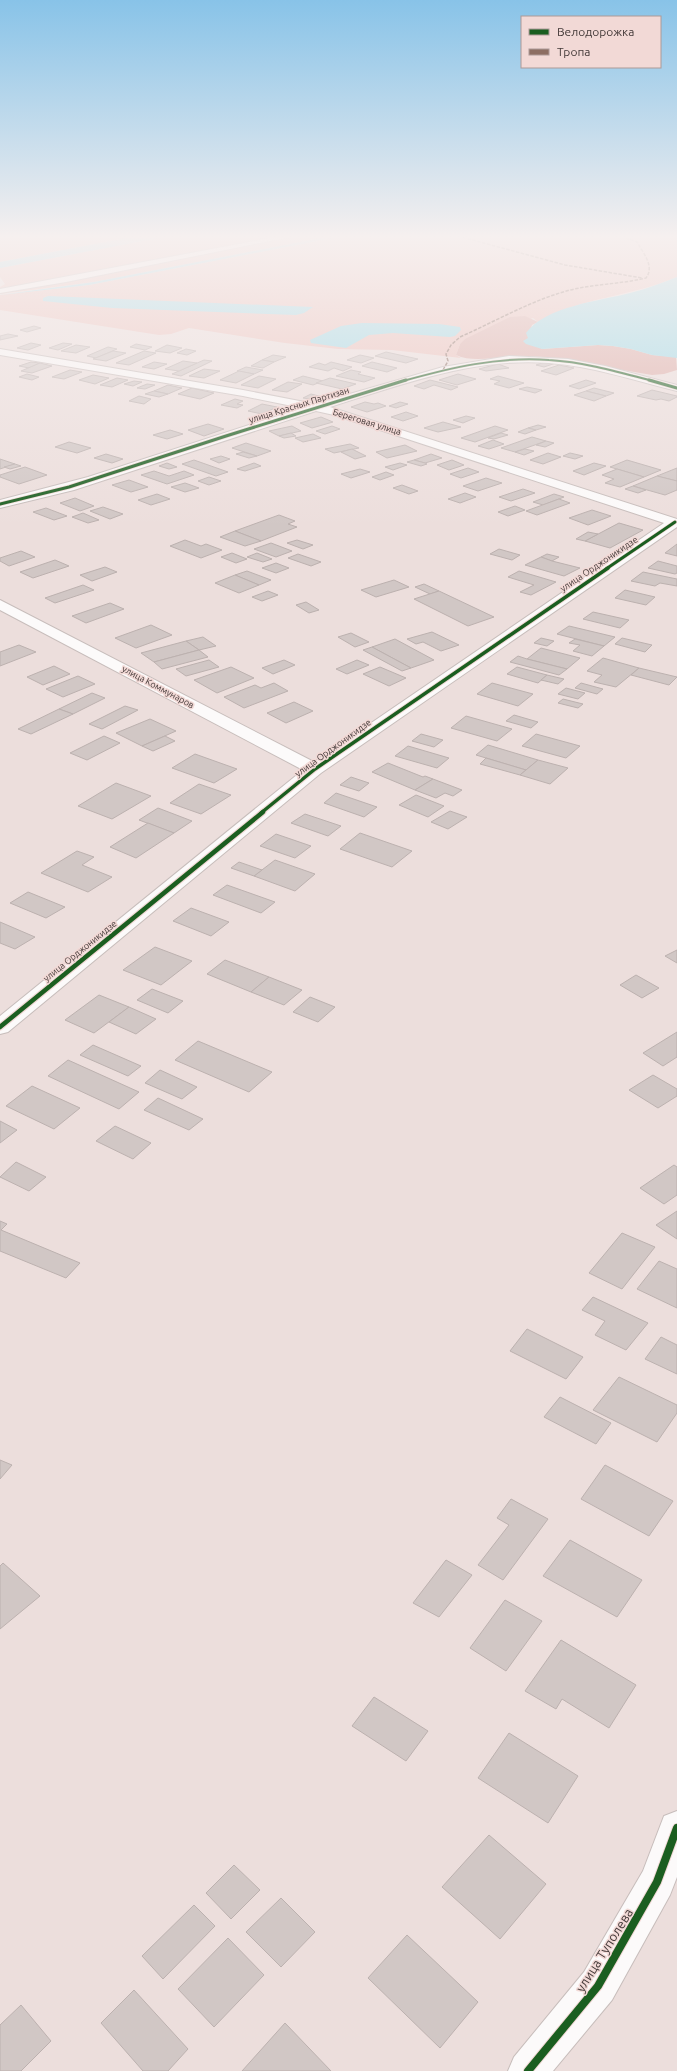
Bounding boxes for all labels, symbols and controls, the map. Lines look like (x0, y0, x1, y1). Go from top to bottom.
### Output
legend (521, 16, 661, 68)
text: Велодорожка (557, 25, 634, 38)
text: Тропа (557, 45, 590, 58)
street label: улица Красных Партизан (248, 385, 350, 425)
street label: Береговая улица (332, 407, 402, 437)
street label: улица Орджоникидзе (558, 534, 640, 594)
street label: улица Коммунаров (120, 664, 196, 710)
street label: улица Орджоникидзе (293, 717, 373, 779)
street label: улица Орджоникидзе (41, 918, 119, 984)
street label: улица Туполева (573, 1906, 635, 1994)

